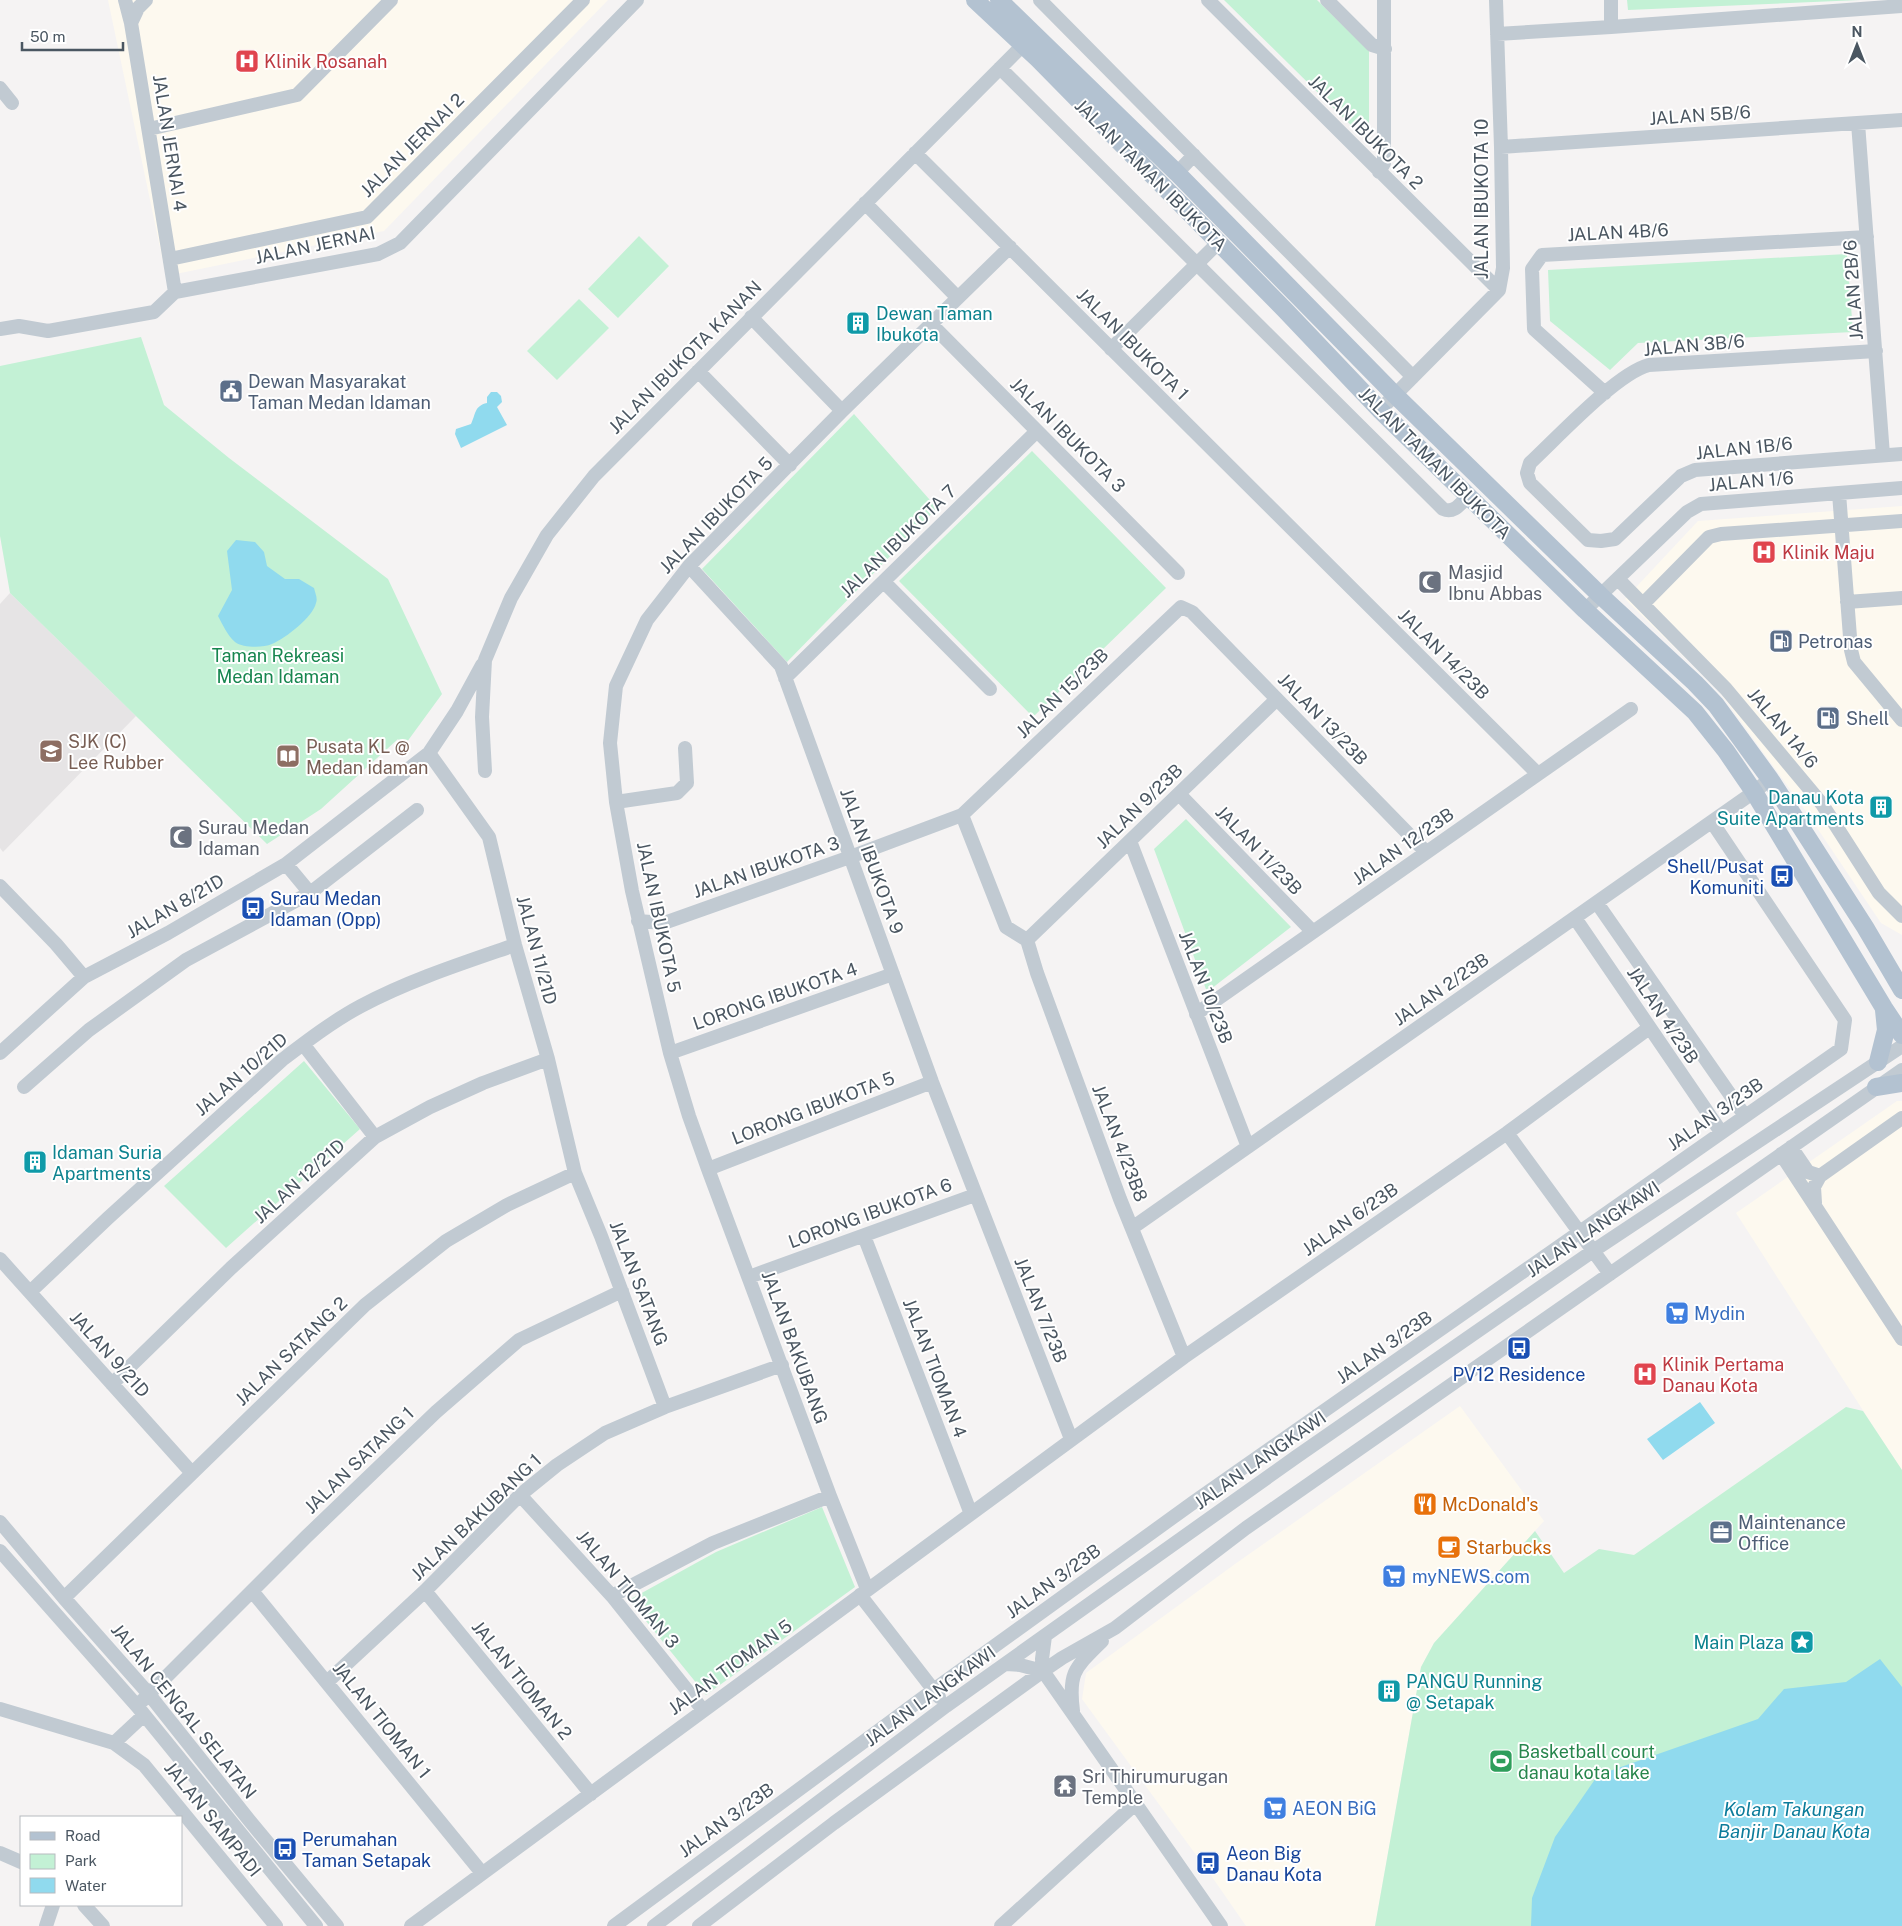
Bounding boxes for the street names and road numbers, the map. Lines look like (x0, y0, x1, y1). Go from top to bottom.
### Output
street label: JALAN IBUKOTA 2 (1304, 70, 1428, 194)
street label: JALAN JERNAI 4 (149, 73, 191, 213)
street label: JALAN JERNAI 2 (356, 89, 468, 201)
street label: JALAN TAMAN IBUKOTA (1071, 95, 1232, 256)
street label: JALAN 5B/6 (1649, 101, 1751, 129)
street label: JALAN IBUKOTA 10 (1471, 119, 1492, 279)
street label: JALAN 4B/6 (1567, 219, 1669, 245)
street label: JALAN JERNAI (253, 222, 377, 268)
street label: JALAN 2B/6 (1839, 239, 1867, 341)
street label: JALAN IBUKOTA KANAN (604, 276, 766, 438)
street label: JALAN IBUKOTA 1 (1073, 284, 1193, 404)
street label: JALAN 3B/6 (1643, 330, 1745, 360)
street label: JALAN IBUKOTA 3 (1006, 373, 1130, 497)
street label: JALAN TAMAN IBUKOTA (1355, 383, 1516, 544)
street label: JALAN 1B/6 (1694, 432, 1794, 464)
street label: JALAN IBUKOTA 5 (655, 452, 777, 578)
street label: JALAN 1/6 (1708, 467, 1794, 495)
street label: JALAN IBUKOTA 7 (836, 480, 960, 602)
street label: JALAN 14/23B (1394, 604, 1494, 704)
street label: JALAN 15/23B (1012, 644, 1112, 742)
street label: JALAN 13/23B (1274, 669, 1372, 769)
street label: JALAN 1A/6 (1743, 684, 1823, 772)
street label: JALAN 9/23B (1091, 759, 1187, 853)
street label: JALAN IBUKOTA 9 (836, 785, 908, 937)
street label: JALAN 11/23B (1211, 801, 1307, 899)
street label: JALAN 12/23B (1348, 803, 1458, 889)
street label: JALAN IBUKOTA 3 (690, 832, 842, 902)
street label: JALAN IBUKOTA 5 (633, 840, 685, 994)
street label: JALAN 8/21D (123, 870, 227, 942)
street label: JALAN 11/21D (512, 893, 562, 1007)
street label: JALAN 10/23B (1175, 928, 1237, 1046)
street label: JALAN 2/23B (1389, 948, 1493, 1030)
street label: LORONG IBUKOTA 4 (690, 958, 860, 1034)
street label: JALAN 4/23B (1623, 963, 1703, 1067)
street label: JALAN 10/21D (190, 1028, 292, 1120)
street label: LORONG IBUKOTA 5 (729, 1067, 897, 1149)
street label: JALAN 3/23B (1663, 1073, 1767, 1155)
street label: JALAN 4/23B8 (1088, 1081, 1152, 1205)
street label: JALAN 12/21D (249, 1135, 349, 1227)
street label: LORONG IBUKOTA 6 (785, 1174, 955, 1252)
street label: JALAN LANGKAWI (1522, 1177, 1664, 1281)
street label: JALAN 6/23B (1298, 1178, 1402, 1260)
street label: JALAN SATANG (606, 1218, 672, 1348)
street label: JALAN 7/23B (1010, 1254, 1072, 1366)
street label: JALAN BAKUBANG (758, 1268, 832, 1426)
street label: JALAN SATANG 2 (231, 1292, 351, 1410)
street label: JALAN TIOMAN 4 (899, 1295, 971, 1441)
street label: JALAN 3/23B (1332, 1306, 1436, 1388)
street label: JALAN 9/21D (66, 1307, 154, 1401)
street label: JALAN SATANG 1 (300, 1402, 418, 1518)
street label: JALAN LANGKAWI (1190, 1407, 1330, 1513)
street label: JALAN BAKUBANG 1 (406, 1449, 546, 1585)
street label: JALAN TIOMAN 3 (573, 1526, 683, 1652)
street label: JALAN 3/23B (1001, 1539, 1105, 1623)
street label: JALAN TIOMAN 5 (664, 1615, 796, 1719)
street label: JALAN TIOMAN 2 (468, 1616, 576, 1744)
street label: JALAN CENGAL SELATAN (107, 1619, 261, 1803)
street label: JALAN LANGKAWI (861, 1642, 999, 1750)
street label: JALAN TIOMAN 1 (329, 1658, 435, 1782)
street label: JALAN SAMPADI (160, 1757, 266, 1881)
street label: JALAN 3/23B (674, 1778, 778, 1862)

